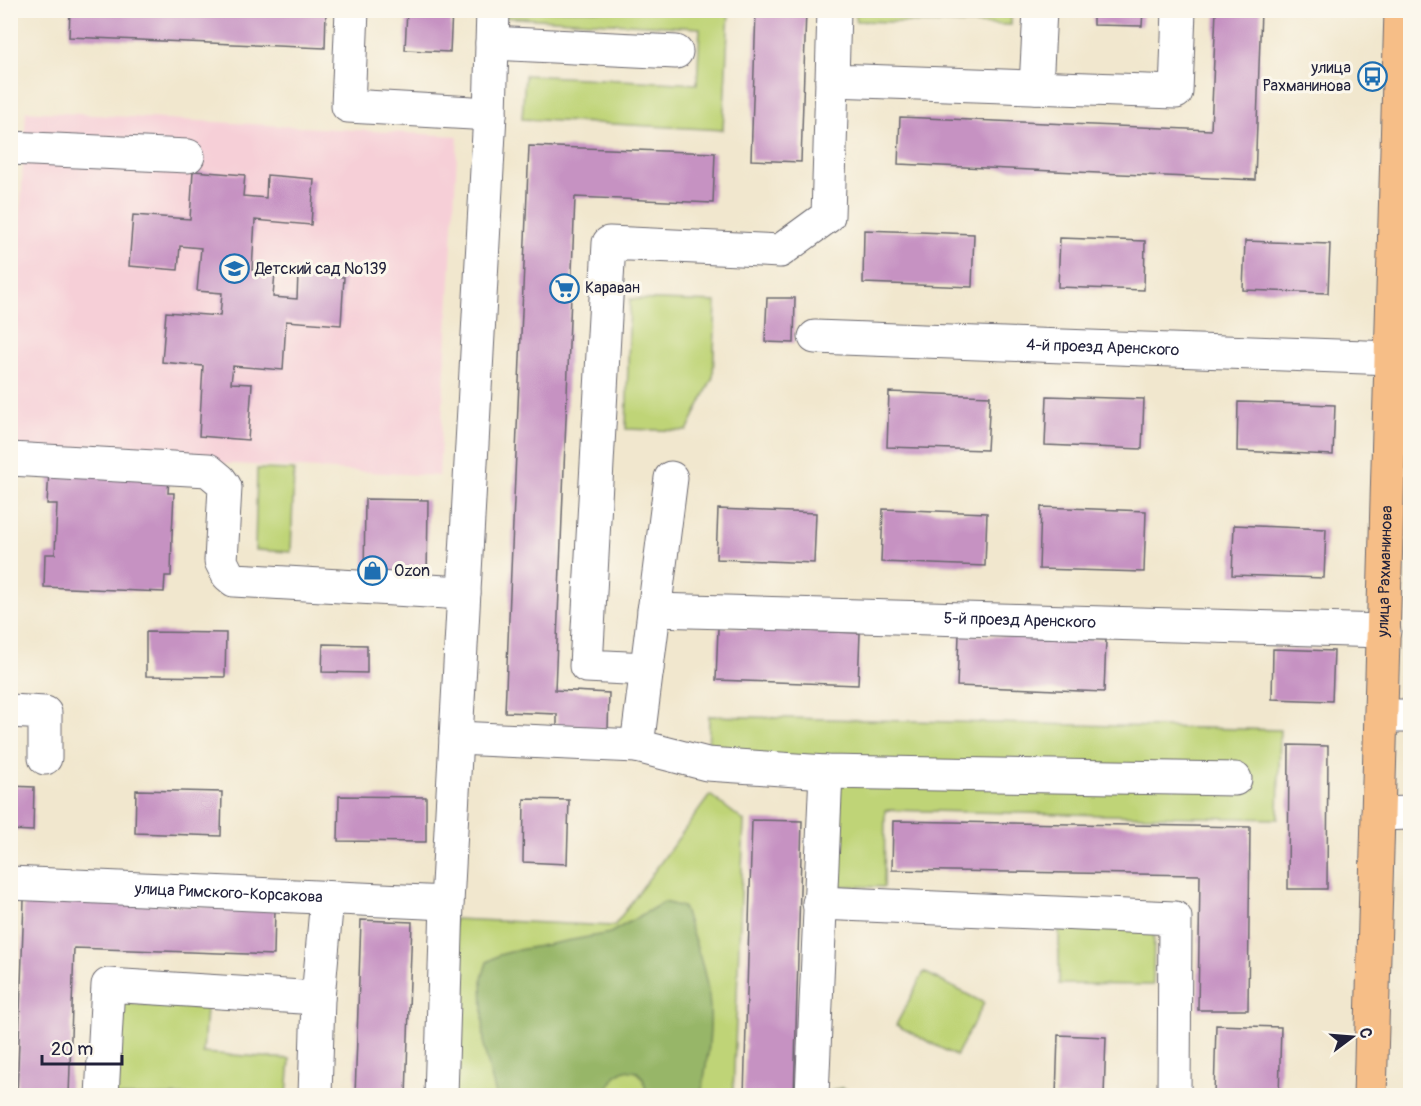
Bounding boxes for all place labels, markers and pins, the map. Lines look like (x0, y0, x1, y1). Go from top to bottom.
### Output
place label: улица Рахманинова (1263, 58, 1351, 96)
bus stop icon: улица Рахманинова (1356, 61, 1388, 93)
school or university icon: Детский сад №139 (218, 253, 250, 285)
place label: Детский сад №139 (254, 259, 387, 279)
supermarket icon: Караван (548, 272, 580, 304)
place label: Караван (585, 278, 640, 298)
shop icon: Ozon (357, 555, 389, 587)
place label: Ozon (394, 561, 430, 581)

